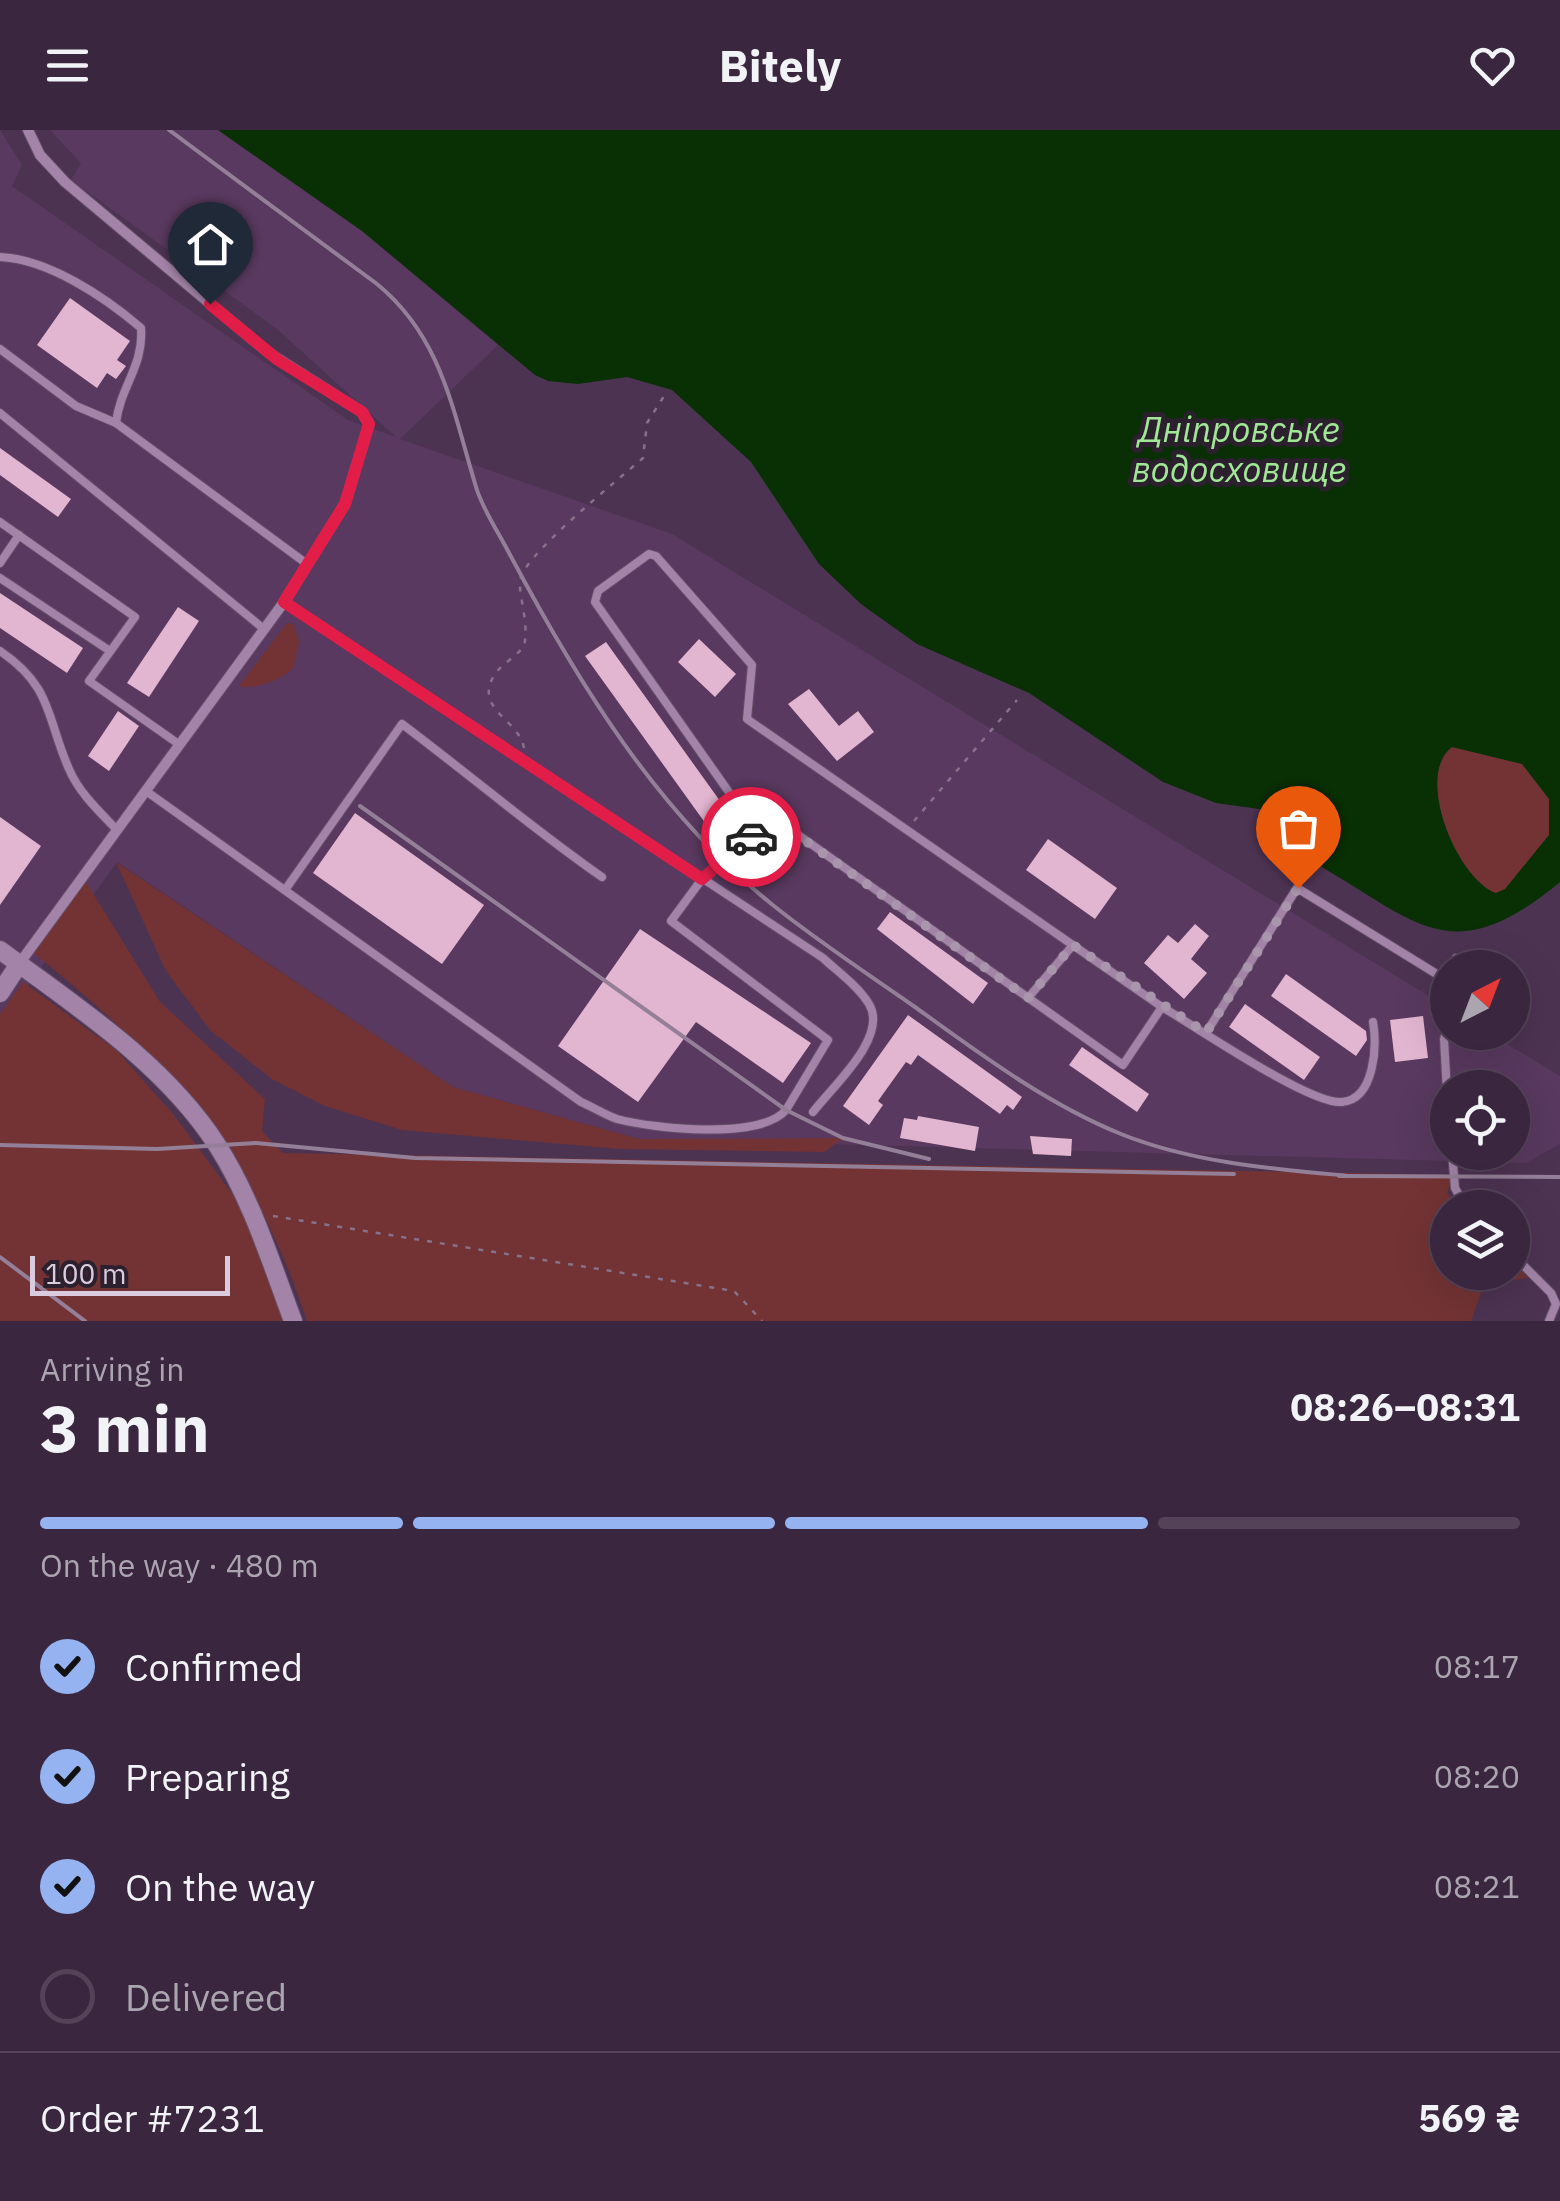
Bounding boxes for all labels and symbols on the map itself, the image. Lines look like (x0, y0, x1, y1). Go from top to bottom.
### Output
pin (168, 202, 253, 305)
water label: Дніпровське водосховище (1132, 406, 1346, 492)
pin (1256, 786, 1341, 889)
courier (701, 787, 801, 887)
north arrow (1430, 950, 1530, 1050)
scale bar (30, 1251, 230, 1296)

